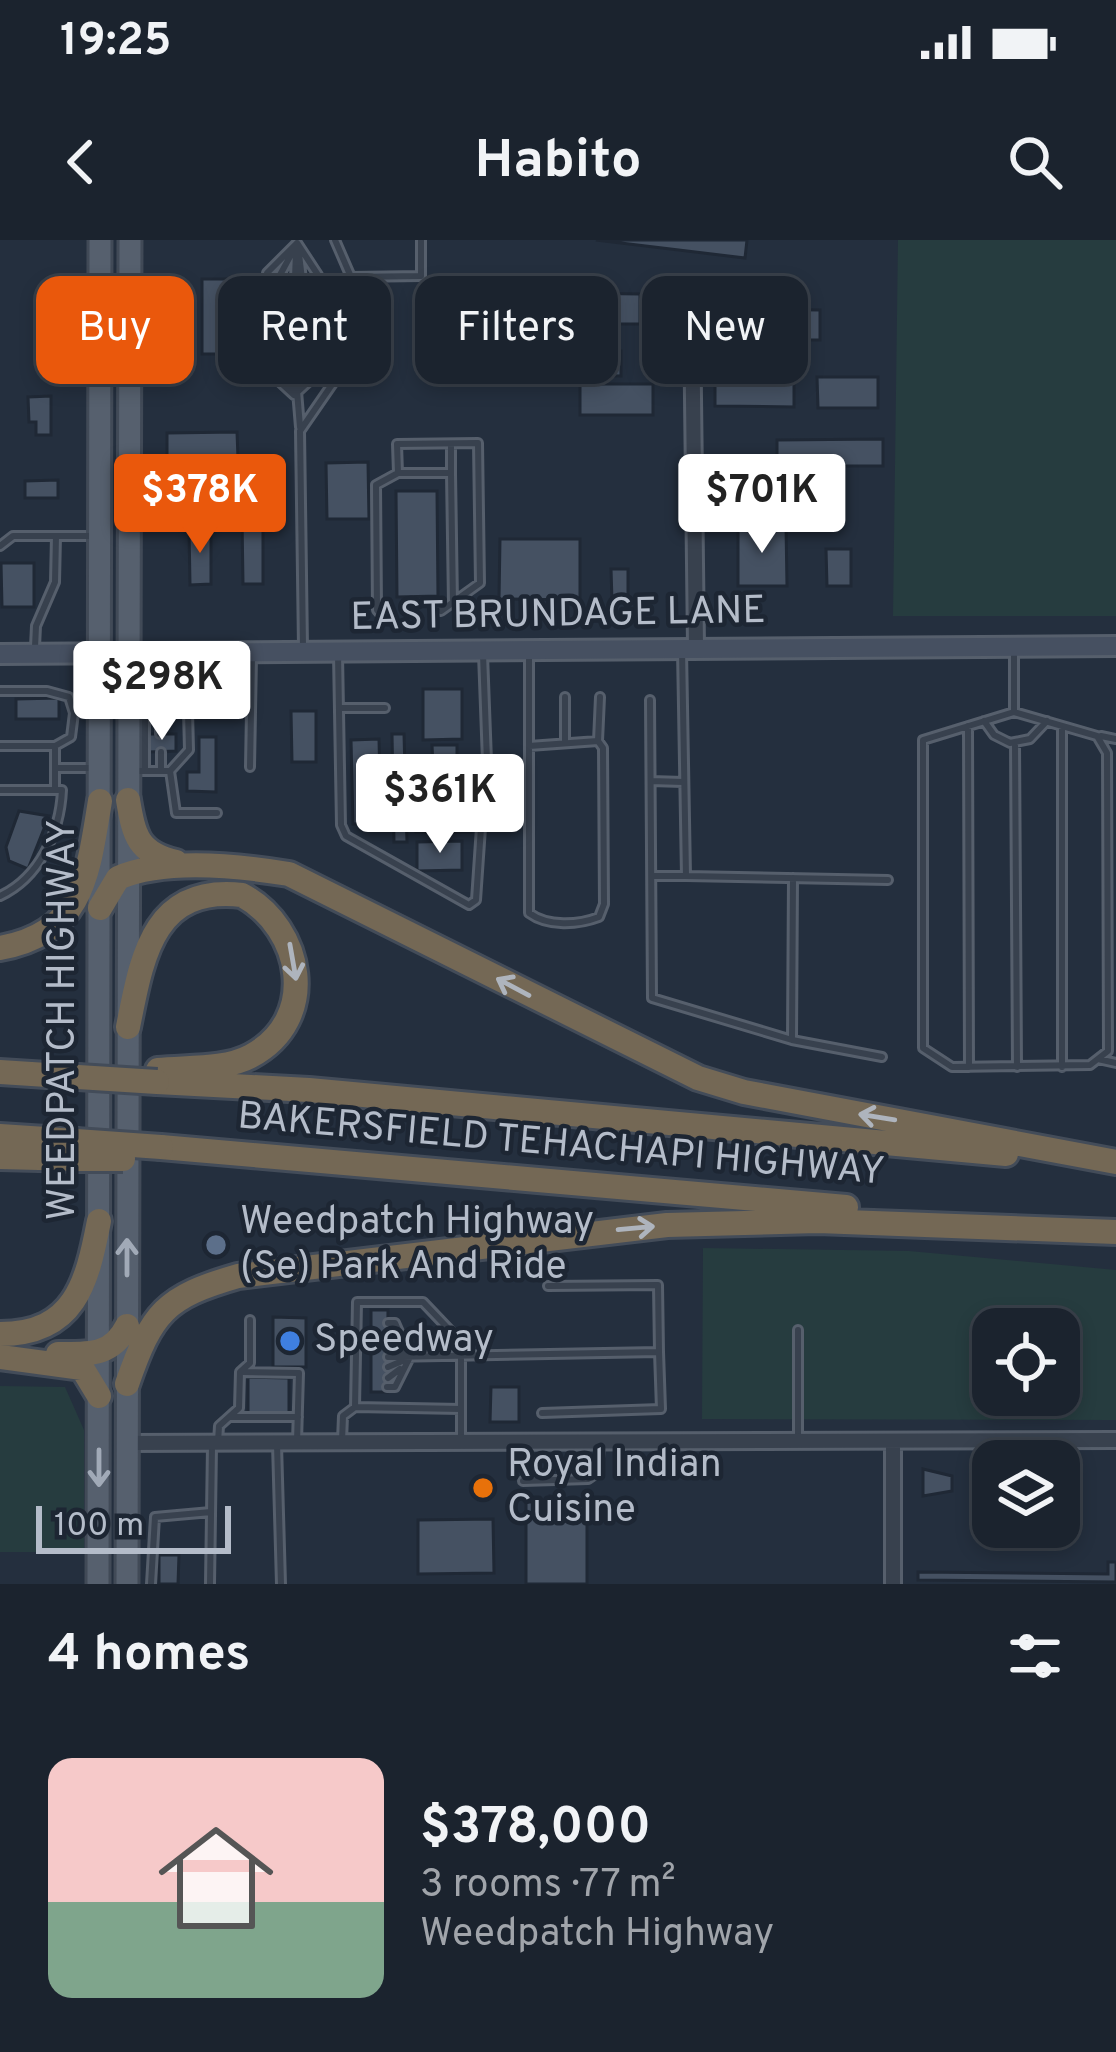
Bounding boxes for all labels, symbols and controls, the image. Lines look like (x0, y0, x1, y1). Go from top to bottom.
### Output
text: 19:25 (60, 14, 172, 71)
text: Habito (474, 128, 642, 197)
icon: back (48, 129, 114, 195)
icon: search (1002, 129, 1068, 195)
chip: Buy (36, 276, 194, 384)
chip: Rent (218, 276, 391, 384)
chip: Filters (415, 276, 618, 384)
chip: New (642, 276, 808, 384)
pin: $378K (116, 454, 284, 556)
pin: $701K (678, 454, 846, 556)
text: $378K (141, 468, 259, 517)
text: $701K (705, 468, 819, 517)
street label: EAST BRUNDAGE LANE (350, 588, 766, 644)
pin: $298K (78, 641, 246, 743)
text: $298K (100, 655, 224, 704)
pin: $361K (356, 754, 524, 856)
text: $361K (383, 768, 497, 817)
street label: WEEDPATCH HIGHWAY (40, 820, 89, 1220)
one-way arrow (283, 942, 305, 981)
one-way arrow (495, 975, 531, 998)
street label: BAKERSFIELD TEHACHAPI HIGHWAY (236, 1093, 886, 1199)
one-way arrow (859, 1105, 898, 1128)
place label: Weedpatch Highway (Se) Park And Ride (240, 1199, 594, 1293)
one-way arrow (616, 1216, 655, 1239)
marker: Weedpatch Highway (Se) Park And Ride (203, 1232, 229, 1258)
one-way arrow (116, 1238, 138, 1277)
map controls (972, 1308, 1080, 1548)
button: locate (972, 1308, 1080, 1416)
place label: Speedway (314, 1317, 494, 1366)
marker: Speedway (277, 1328, 303, 1354)
button: layers (972, 1440, 1080, 1548)
place label: Royal Indian Cuisine (507, 1442, 722, 1536)
one-way arrow (87, 1448, 110, 1487)
marker: Royal Indian Cuisine (470, 1475, 496, 1501)
scale bar (36, 1500, 231, 1553)
text: 100 m (54, 1506, 144, 1548)
icon: filters (1002, 1623, 1068, 1689)
text: 4 homes (48, 1624, 250, 1689)
text: $378,000 (420, 1797, 651, 1862)
icon: home (144, 1806, 288, 1950)
text: 3 rooms · 77 m² (420, 1862, 676, 1911)
text: Weedpatch Highway (420, 1911, 774, 1960)

